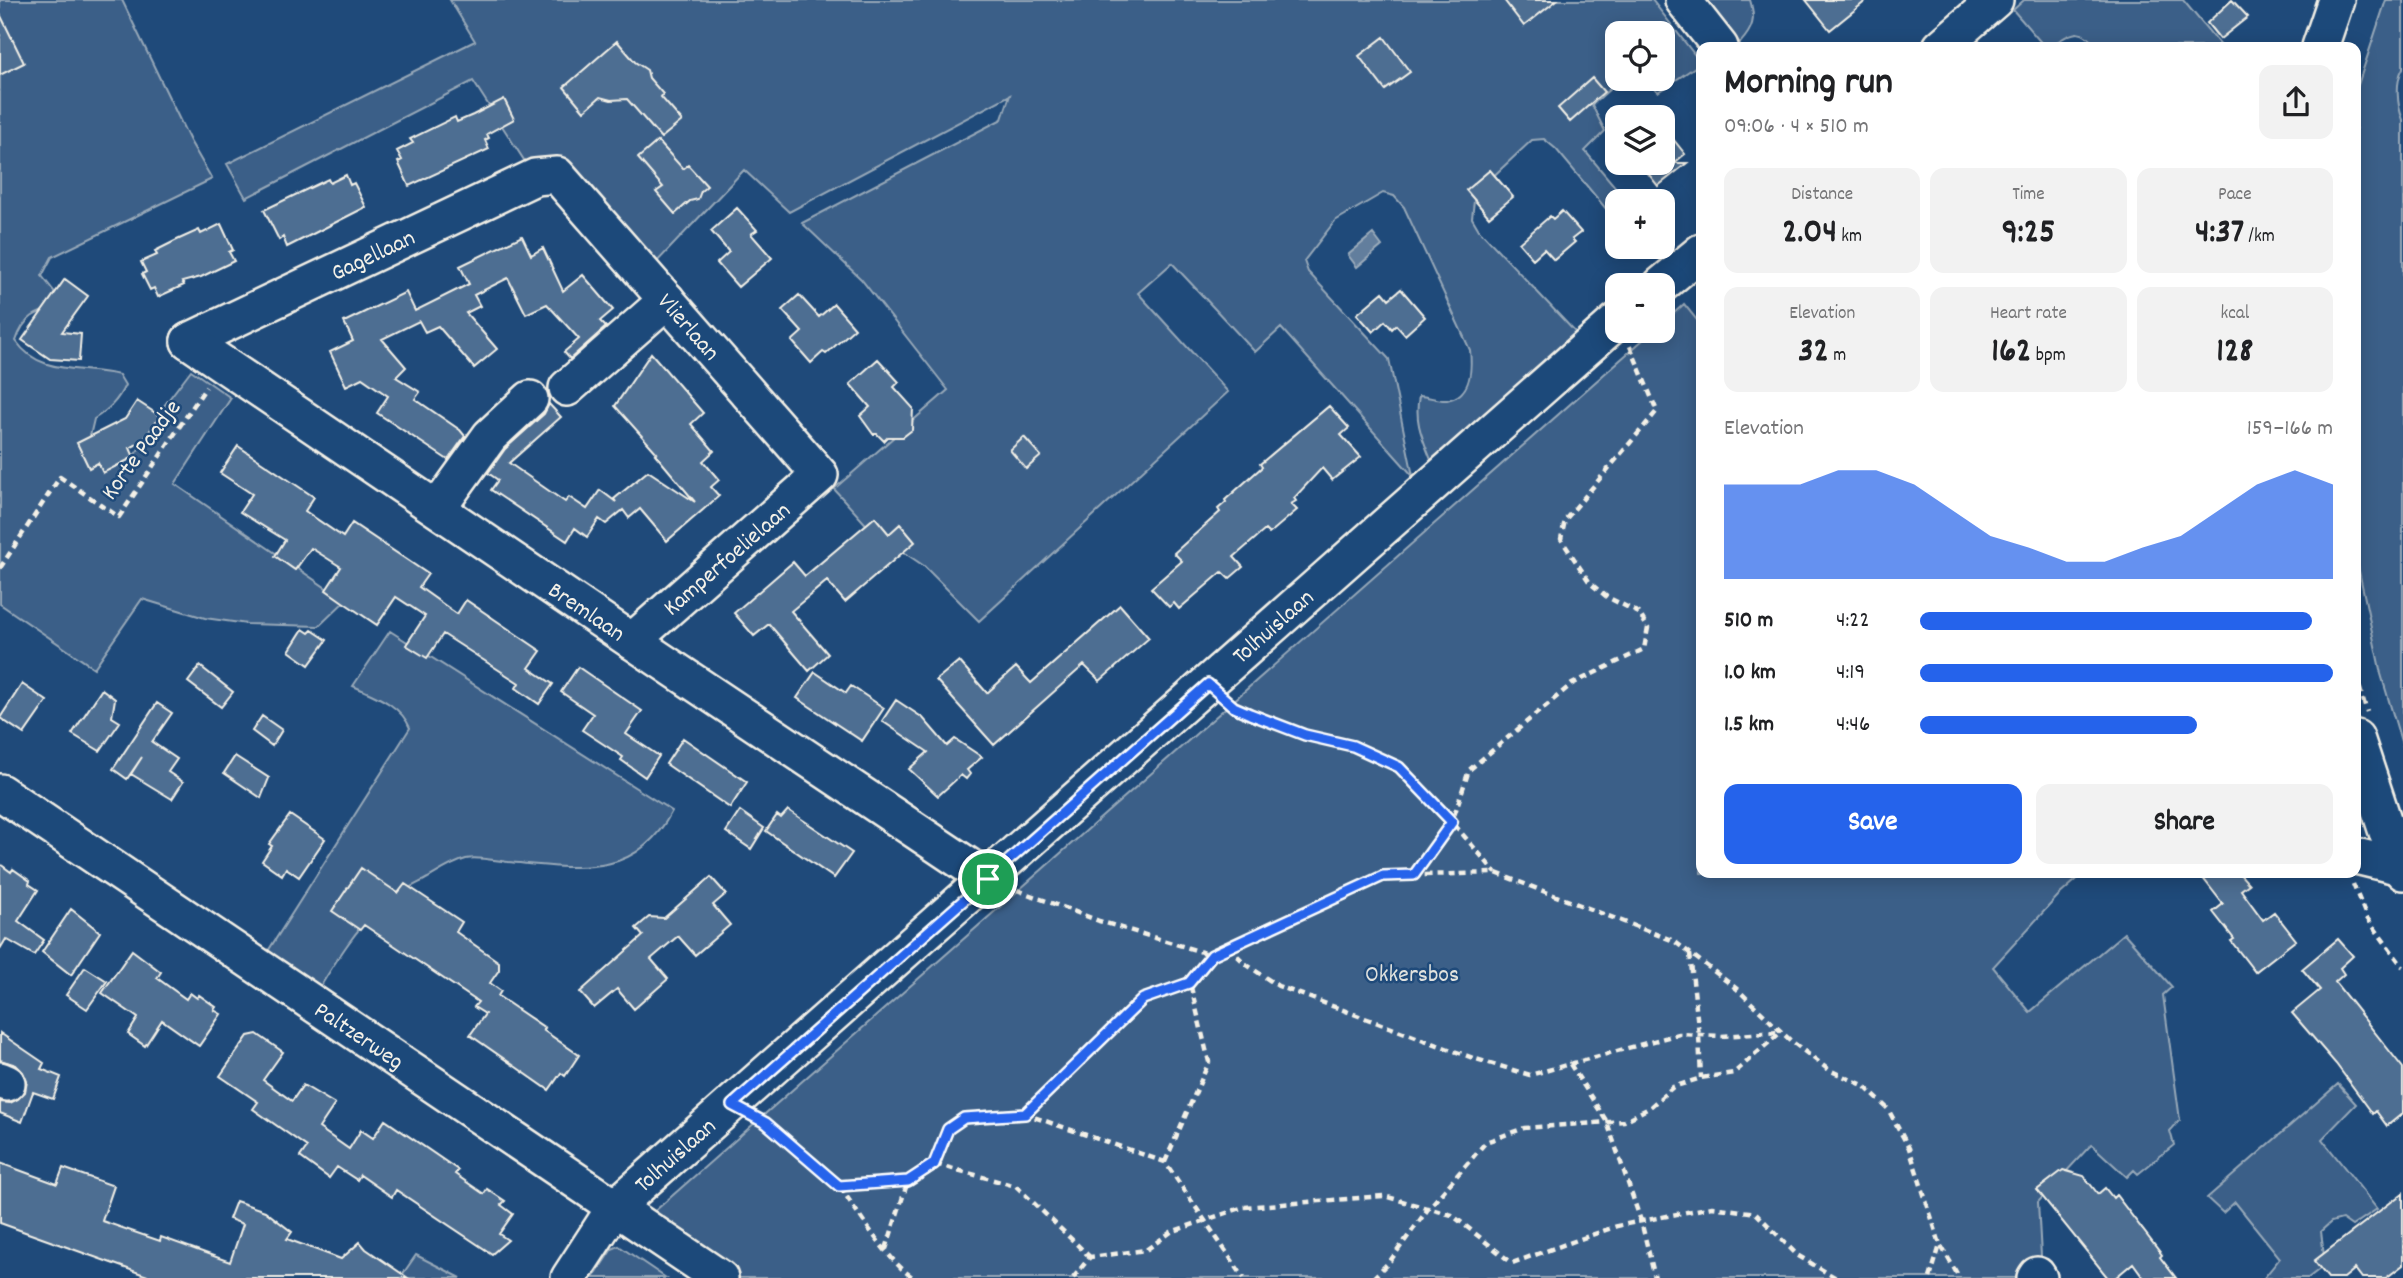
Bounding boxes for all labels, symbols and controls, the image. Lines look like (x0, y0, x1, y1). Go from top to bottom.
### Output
map controls (1605, 21, 1675, 343)
button: locate (1605, 21, 1675, 91)
text: Morning run (1724, 57, 1893, 112)
button: share (2259, 65, 2333, 139)
button: layers (1605, 105, 1675, 175)
text: 09:06 · 4 × 510 m (1724, 111, 1869, 144)
text: Distance (1791, 182, 1853, 209)
text: Time (2012, 182, 2045, 209)
text: Pace (2218, 182, 2252, 209)
button: + (1605, 189, 1675, 259)
text: 2.04 (1782, 209, 1837, 259)
text: 9:25 (2002, 209, 2055, 259)
text: 4:37 (2195, 209, 2244, 259)
street label: Gagellaan (326, 222, 421, 291)
text: km (1837, 224, 1862, 251)
text: /km (2244, 224, 2275, 251)
button: − (1605, 273, 1675, 343)
street label: Vlierlaan (648, 287, 727, 370)
text: Elevation (1789, 301, 1855, 328)
text: Heart rate (1990, 301, 2067, 328)
text: kcal (2220, 301, 2249, 328)
text: 32 (1798, 328, 1829, 378)
text: 162 (1991, 328, 2031, 378)
text: 128 (2216, 328, 2253, 378)
text: m (1829, 343, 1846, 370)
text: bpm (2031, 343, 2066, 370)
street label: Korte Paadje (94, 393, 191, 508)
text: Elevation (1724, 413, 1804, 446)
text: 159–166 m (2247, 413, 2333, 446)
street label: Kamperfoelielaan (657, 495, 799, 625)
street label: Bremlaan (540, 575, 631, 652)
street label: Tolhuislaan (1226, 582, 1323, 674)
text: 510 m (1724, 605, 1773, 638)
text: 4:22 (1836, 605, 1869, 638)
text: 1.0 km (1724, 657, 1776, 690)
text: 4:19 (1836, 657, 1865, 690)
text: 1.5 km (1724, 709, 1774, 742)
text: 4:46 (1836, 709, 1870, 742)
button: Save (1724, 784, 2022, 864)
button: Share (2036, 784, 2333, 864)
pin (958, 849, 1018, 909)
icon: arrive (969, 860, 1007, 898)
park label: Okkersbos (1365, 959, 1459, 993)
street label: Paltzerweg (306, 995, 410, 1080)
street label: Tolhuislaan (628, 1111, 725, 1202)

